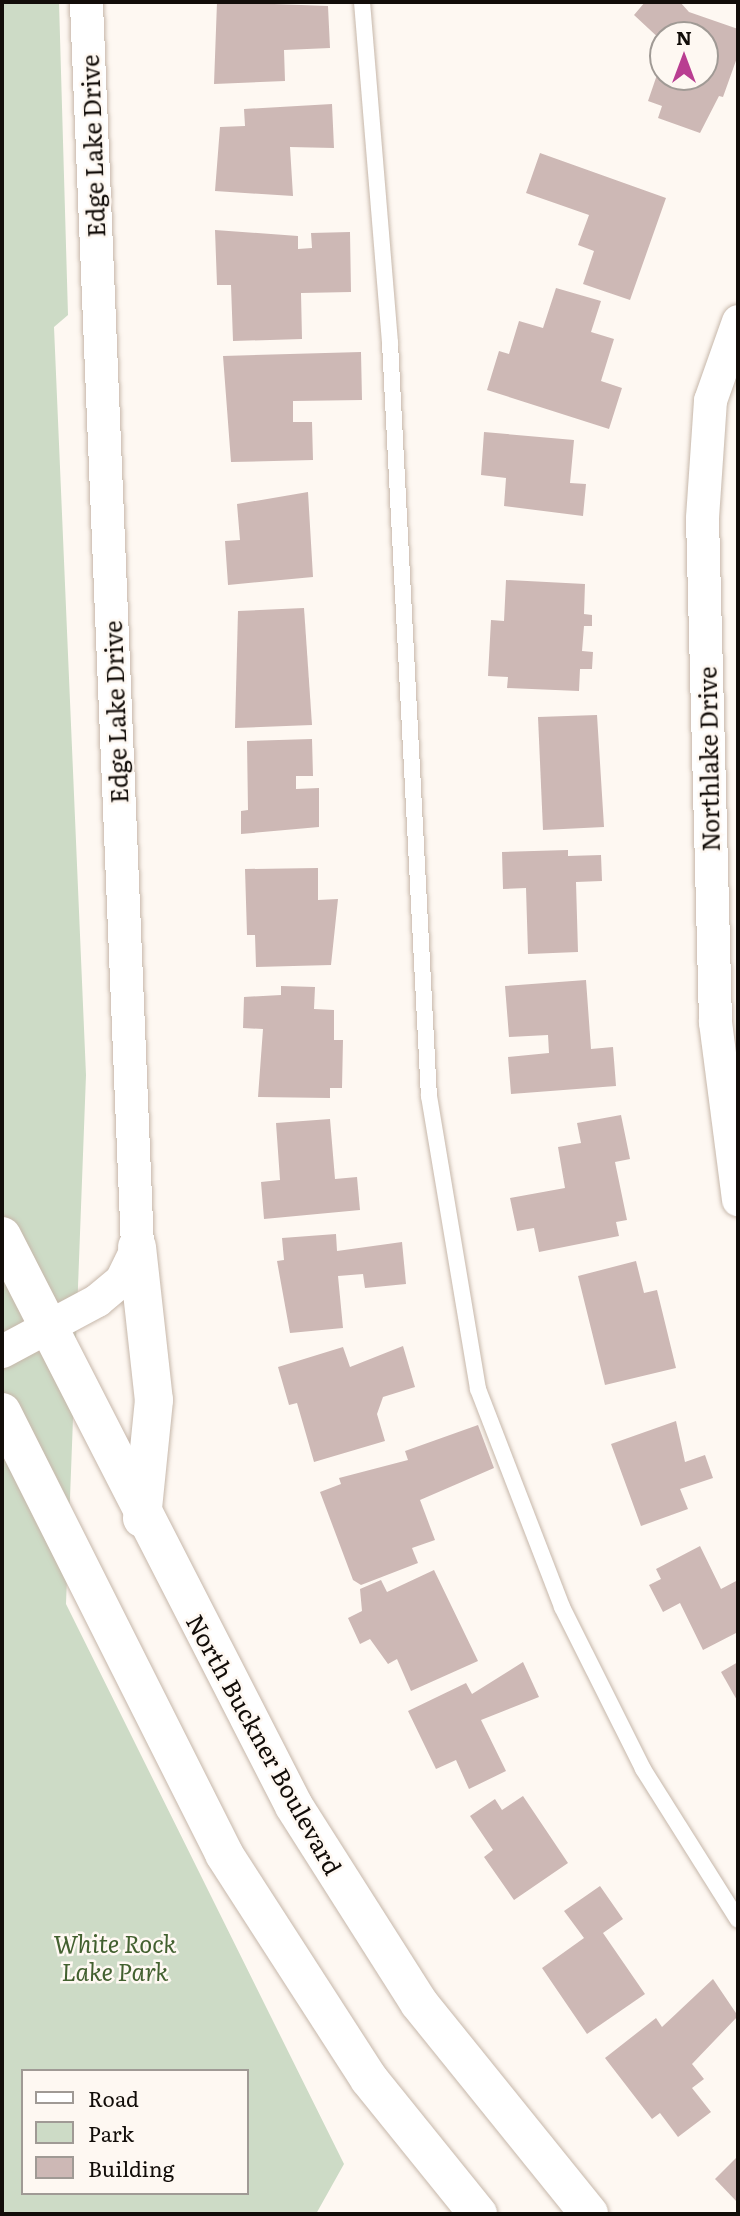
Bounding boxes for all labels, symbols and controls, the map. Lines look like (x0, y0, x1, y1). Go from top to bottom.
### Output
north arrow (649, 21, 719, 91)
text: N (676, 23, 692, 51)
street label: Edge Lake Drive (74, 54, 110, 238)
street label: Edge Lake Drive (97, 620, 133, 804)
street label: Northlake Drive (692, 666, 724, 852)
street label: North Buckner Boulevard (181, 1609, 349, 1879)
park label: White Rock Lake Park (54, 1929, 176, 1985)
legend (21, 2069, 248, 2195)
text: Road (88, 2082, 139, 2113)
text: Park (88, 2117, 134, 2148)
text: Building (88, 2152, 174, 2183)

